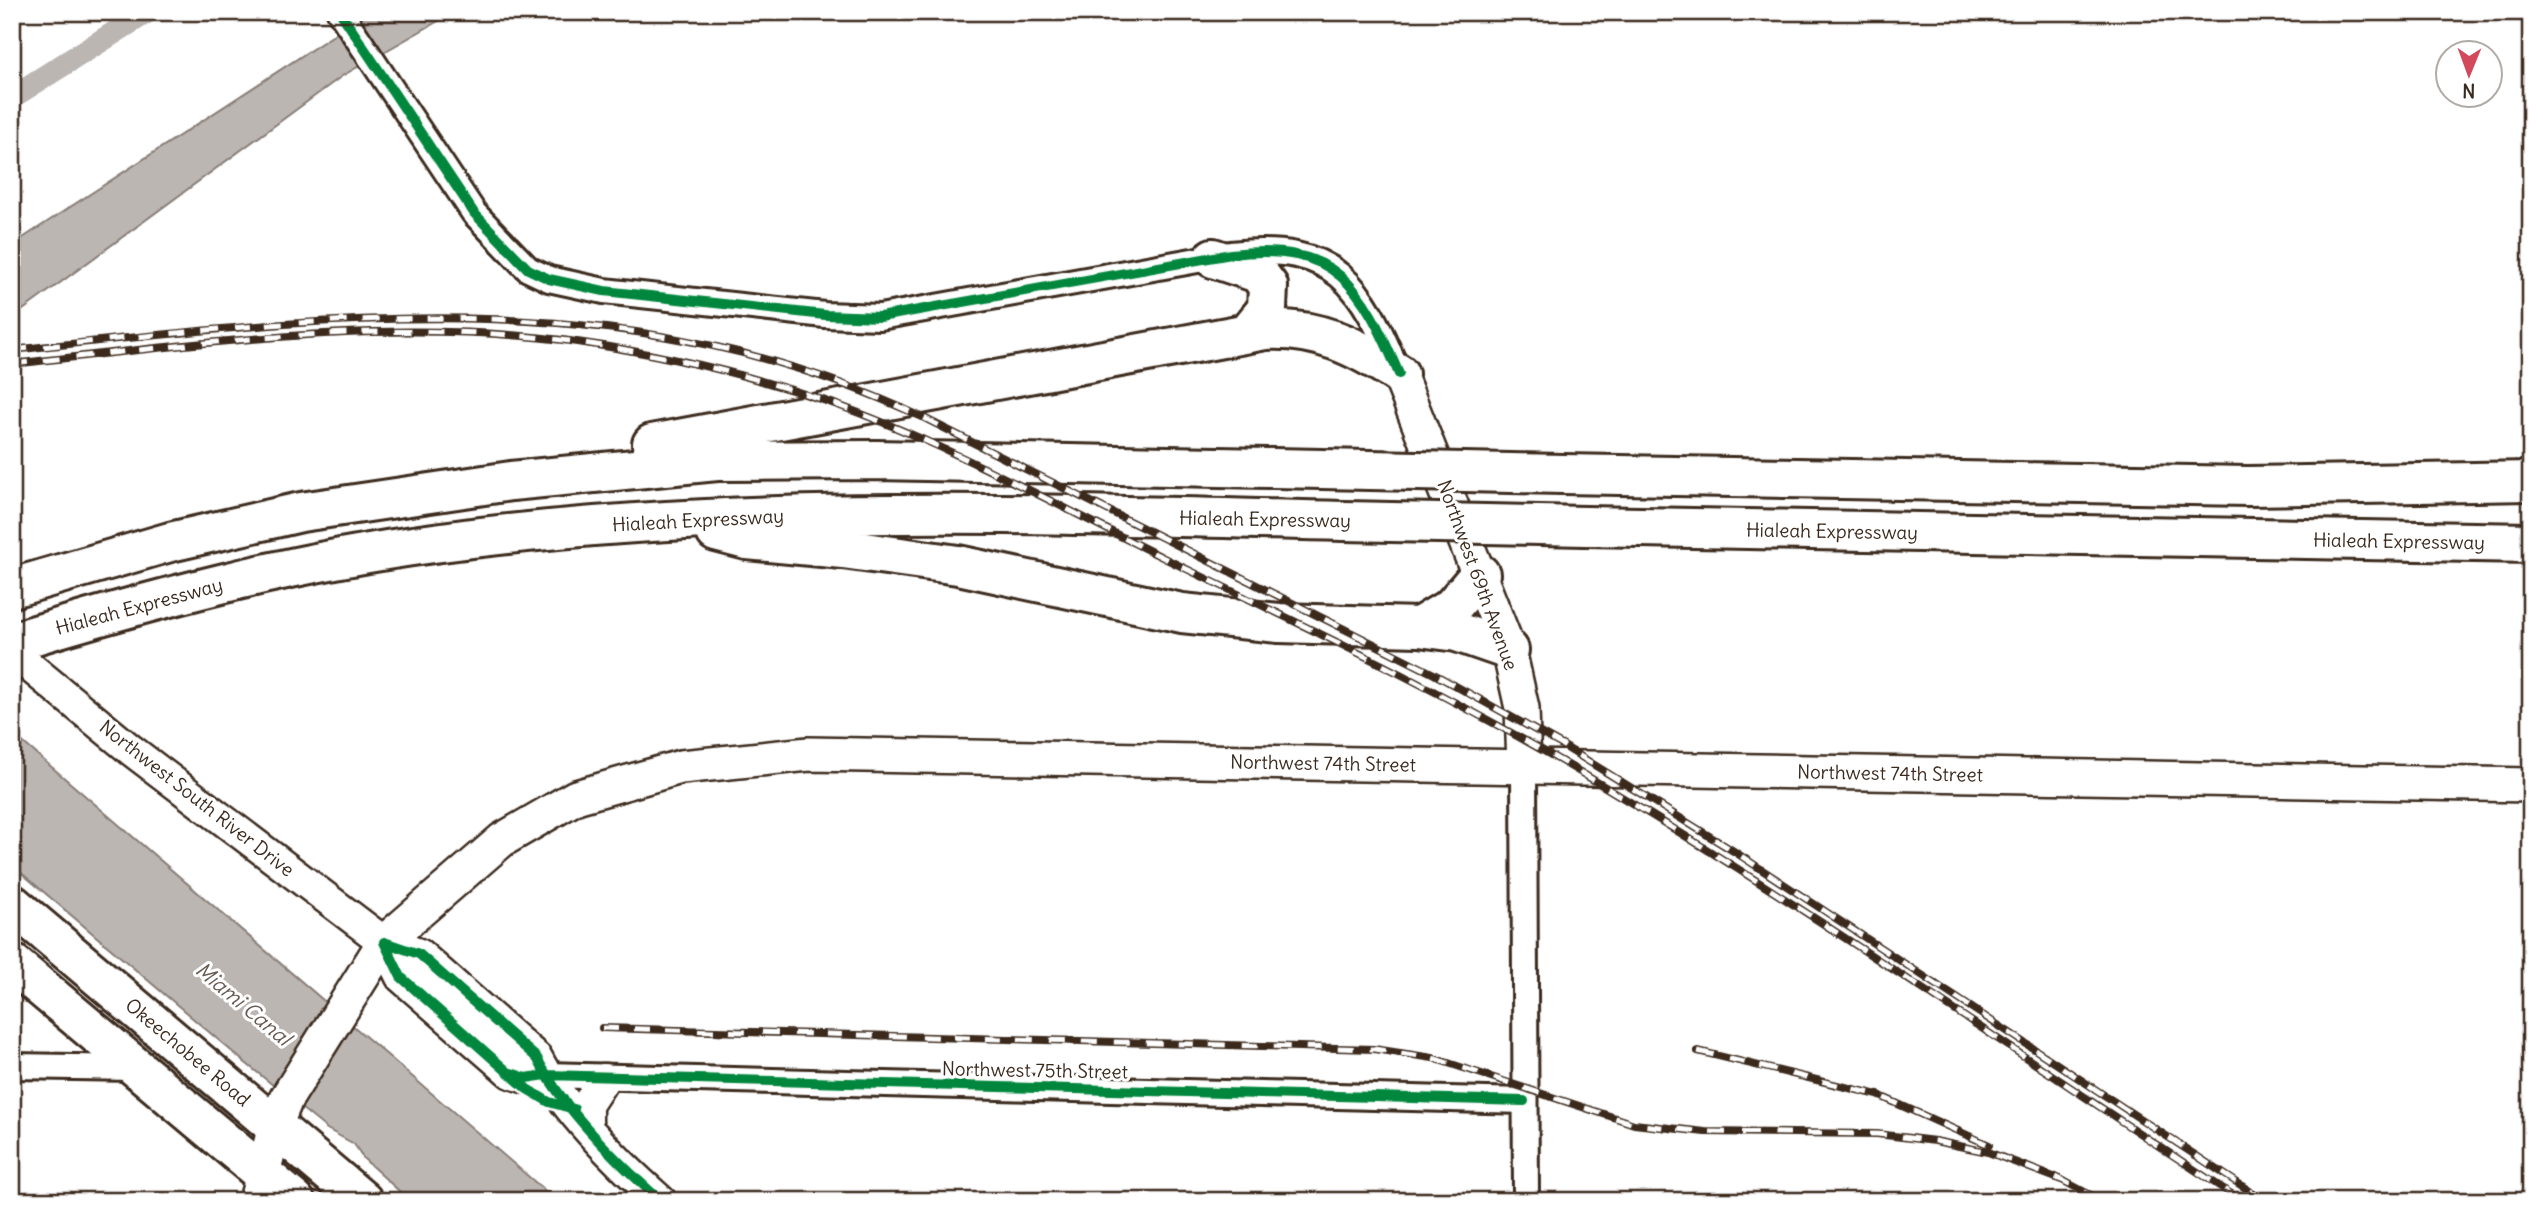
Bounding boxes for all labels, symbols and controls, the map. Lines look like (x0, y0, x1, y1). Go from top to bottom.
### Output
north arrow (2434, 38, 2504, 108)
text: N (2462, 79, 2475, 103)
street label: Northwest 69th Avenue (1432, 477, 1524, 673)
street label: Hialeah Expressway (611, 504, 785, 536)
street label: Hialeah Expressway (1179, 506, 1351, 532)
street label: Hialeah Expressway (1746, 518, 1918, 544)
street label: Hialeah Expressway (2313, 528, 2485, 554)
street label: Hialeah Expressway (53, 572, 225, 640)
street label: Northwest South River Drive (95, 714, 299, 882)
street label: Northwest 74th Street (1230, 749, 1416, 777)
street label: Northwest 74th Street (1797, 759, 1983, 787)
water label: Miami Canal (190, 956, 299, 1053)
street label: Okeechobee Road (120, 993, 256, 1111)
street label: Northwest 75th Street (942, 1056, 1128, 1084)

